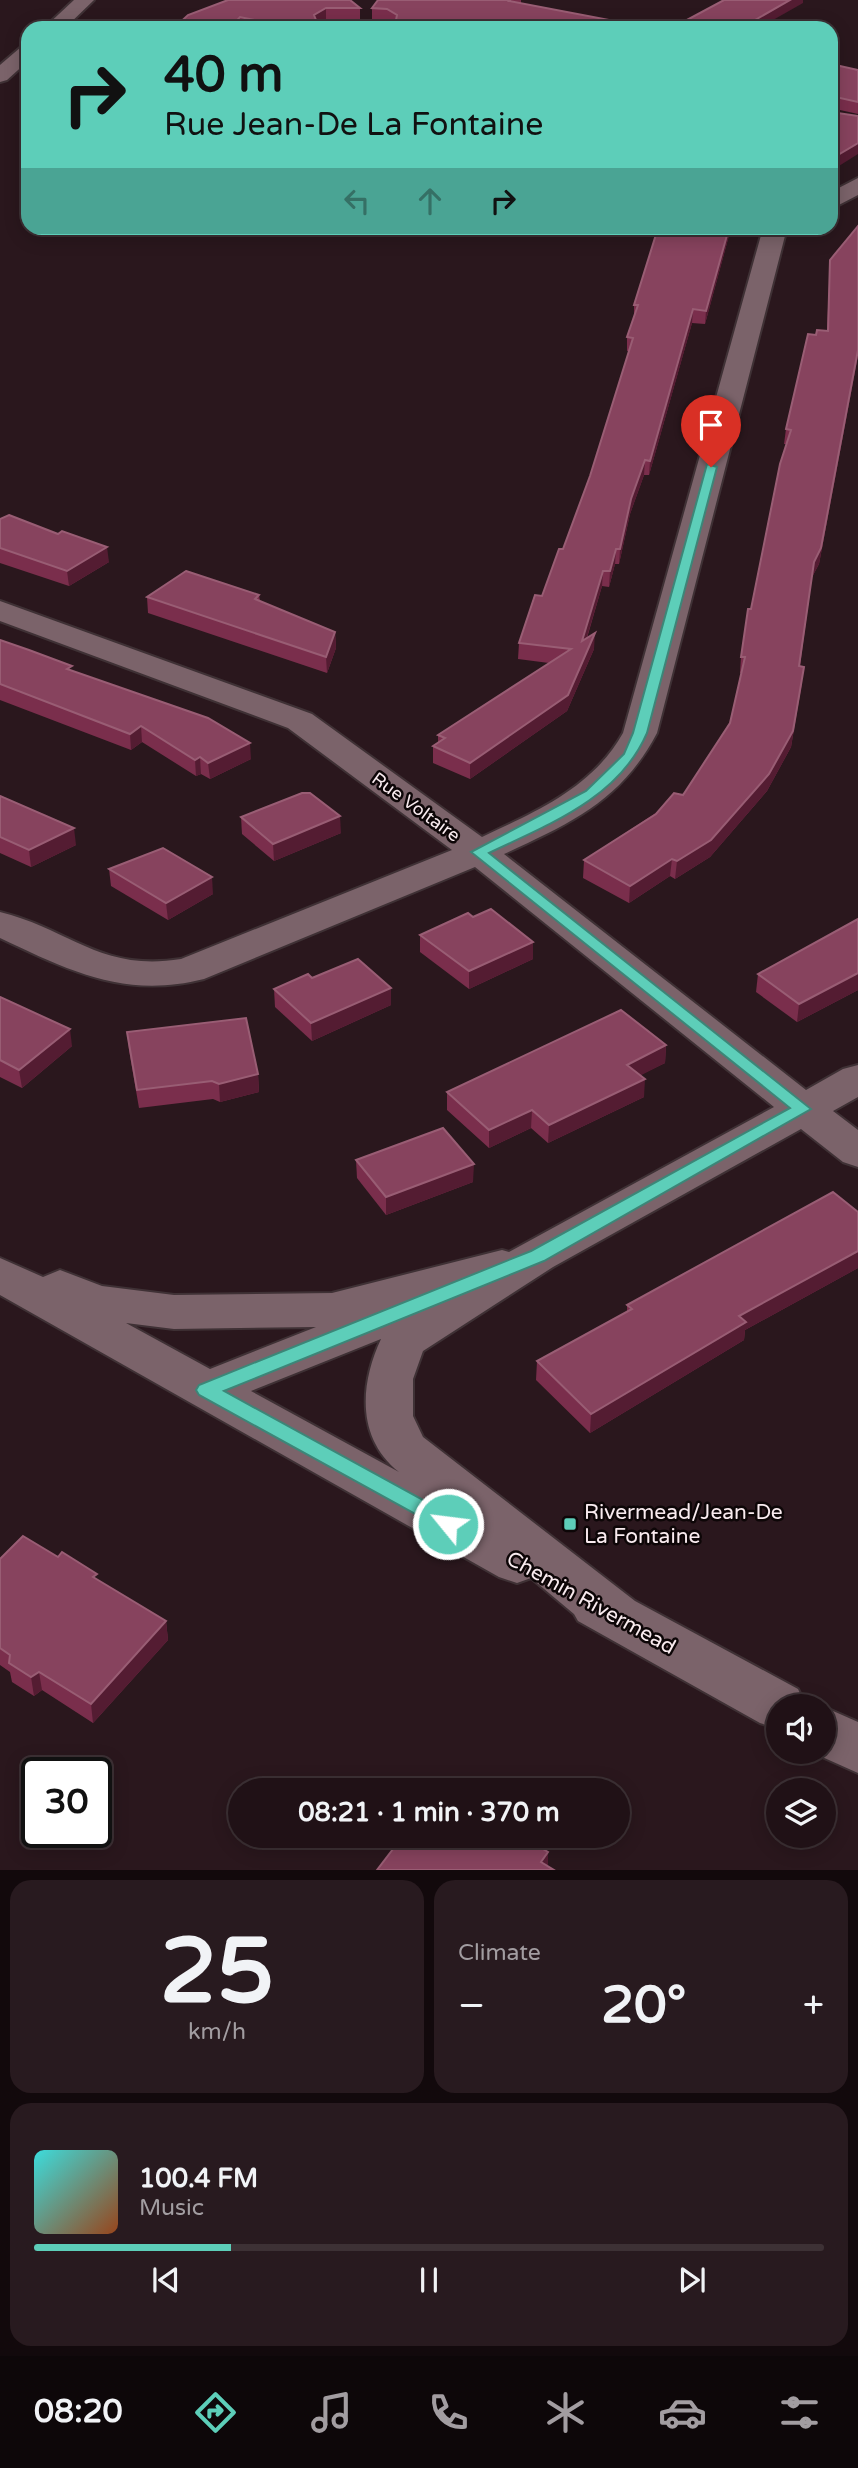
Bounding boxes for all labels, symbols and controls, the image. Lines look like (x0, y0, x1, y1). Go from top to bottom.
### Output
text: 40 m (164, 46, 283, 105)
icon: right (49, 49, 140, 140)
text: Rue Jean-De La Fontaine (164, 106, 543, 144)
icon: left (338, 182, 376, 220)
icon: ahead (411, 182, 449, 220)
icon: right (484, 182, 522, 220)
pin (681, 395, 741, 467)
icon: arrive (692, 406, 730, 444)
street label: Rue Voltaire (368, 768, 464, 846)
position arrow (411, 1487, 485, 1561)
place label: Rivermead/Jean-De La Fontaine (584, 1500, 783, 1549)
marker: Rivermead/Jean-De La Fontaine (562, 1516, 578, 1532)
street label: Chemin Rivermead (502, 1546, 680, 1660)
map controls (766, 1694, 836, 1848)
button: sound (766, 1694, 836, 1764)
speed limit sign: 30 (21, 1757, 112, 1848)
button: layers (766, 1778, 836, 1848)
text: 08:21 · 1 min · 370 m (298, 1797, 560, 1828)
text: 25 (160, 1917, 274, 2027)
text: Climate (458, 1939, 541, 1967)
text: 20° (601, 1974, 686, 2037)
text: − (458, 1983, 485, 2029)
text: + (803, 1983, 824, 2029)
text: km/h (188, 2018, 246, 2046)
text: 100.4 FM (139, 2163, 258, 2194)
text: Music (139, 2194, 204, 2222)
icon: previous (147, 2261, 185, 2299)
icon: pause (410, 2261, 448, 2299)
icon: next (673, 2261, 711, 2299)
icon: directions (191, 2388, 240, 2437)
icon: music (307, 2388, 356, 2437)
icon: phone (424, 2388, 473, 2437)
icon: climate (541, 2388, 590, 2437)
icon: car (658, 2388, 707, 2437)
icon: filters (775, 2388, 824, 2437)
text: 08:20 (34, 2393, 123, 2431)

